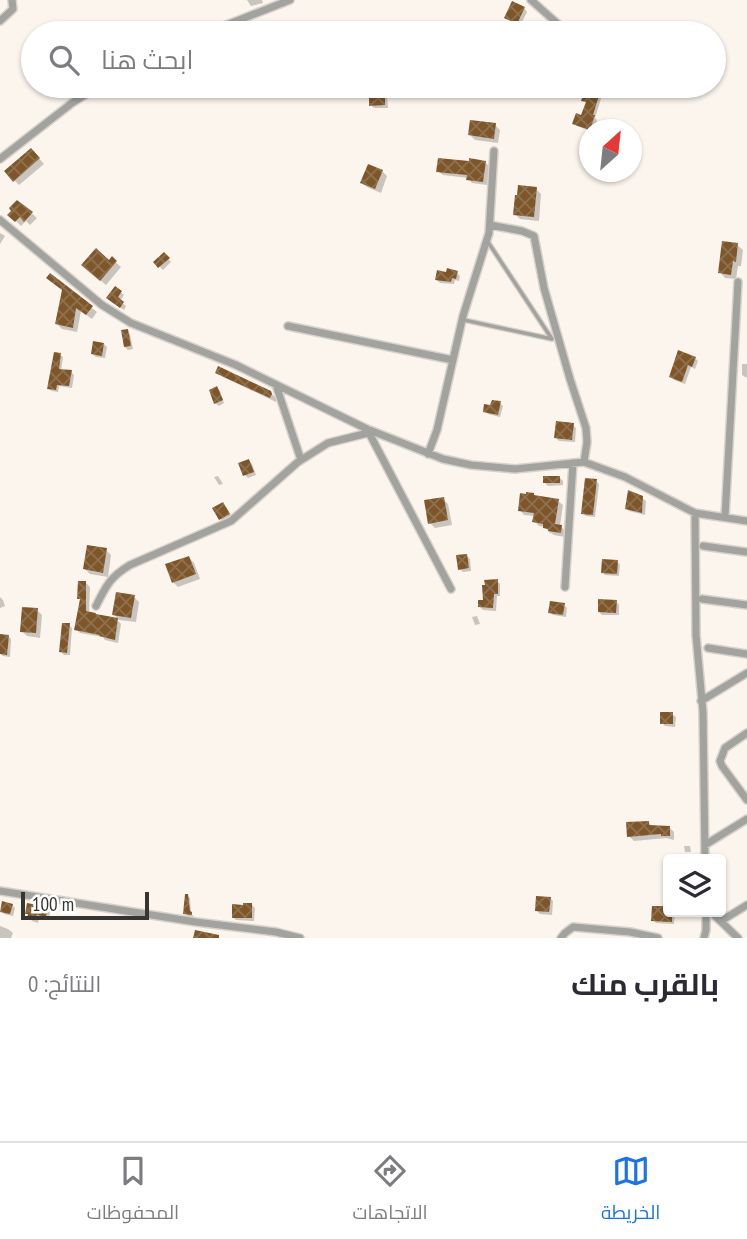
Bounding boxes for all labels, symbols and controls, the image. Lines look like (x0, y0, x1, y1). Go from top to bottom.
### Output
search box (21, 21, 726, 98)
icon: search (45, 41, 83, 79)
text: ابحث هنا (101, 43, 193, 76)
north arrow (579, 119, 642, 182)
map controls (663, 854, 726, 917)
button: layers (663, 854, 726, 917)
scale bar (21, 889, 149, 921)
text: 100 m (32, 892, 74, 916)
text: بالقرب منك (571, 964, 719, 1003)
text: النتائج: 0 (28, 969, 101, 998)
tab: المحفوظات (87, 1152, 179, 1230)
tab: الاتجاهات (352, 1152, 428, 1230)
tab: الخريطة (601, 1152, 660, 1230)

